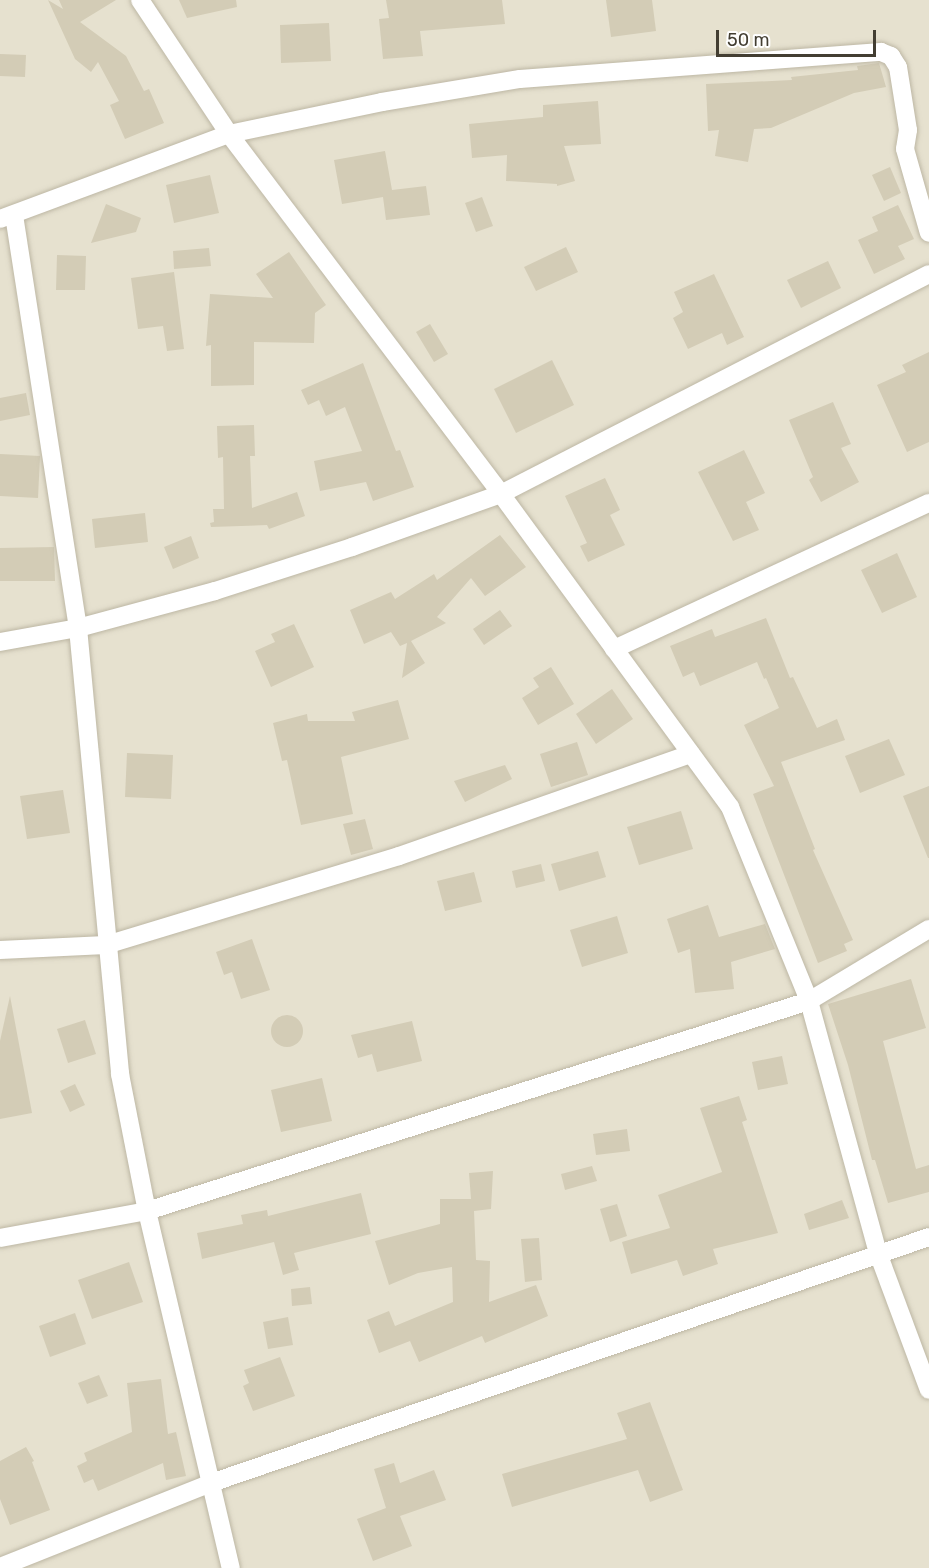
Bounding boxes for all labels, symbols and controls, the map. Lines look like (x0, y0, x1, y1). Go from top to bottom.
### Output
scale bar (719, 18, 880, 56)
text: 50 m (727, 29, 770, 51)

